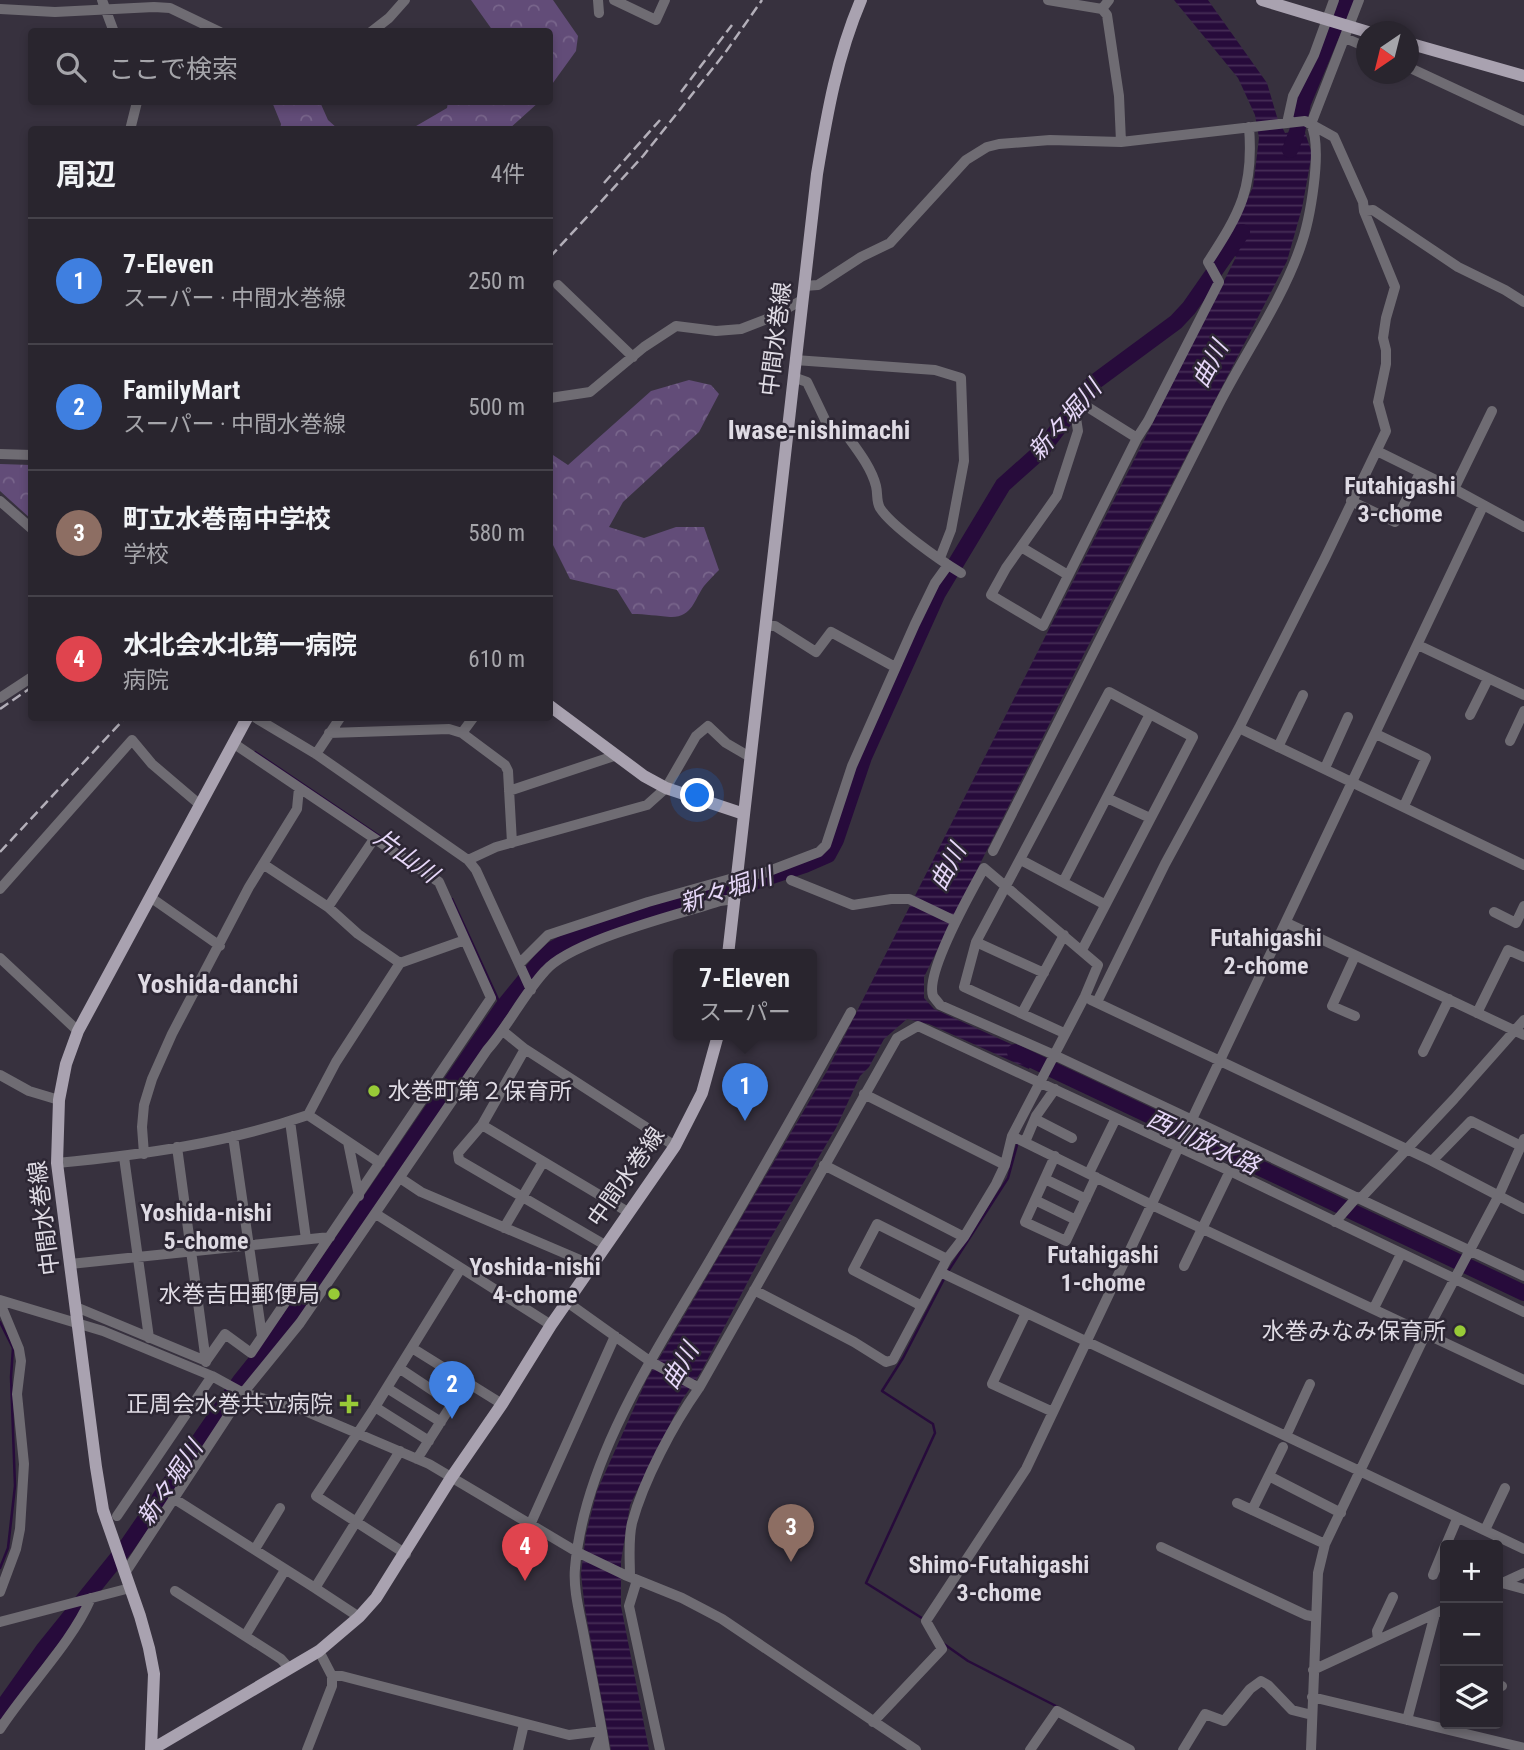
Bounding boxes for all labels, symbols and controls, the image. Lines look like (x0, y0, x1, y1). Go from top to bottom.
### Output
north arrow (1356, 21, 1419, 84)
search box (28, 28, 553, 105)
icon: search (52, 48, 90, 86)
text: ここで検索 (108, 54, 238, 84)
text: 周辺 (56, 157, 116, 192)
text: 4件 (491, 161, 525, 188)
text: 7-Eleven (123, 249, 214, 279)
text: 1 (73, 268, 85, 295)
text: 250 m (468, 268, 525, 295)
street label: 中間水巻線 (756, 280, 796, 398)
text: スーパー · 中間水巻線 (123, 285, 346, 312)
water label: 曲川 (1186, 334, 1235, 392)
water label: 新々堀川 (1023, 372, 1109, 465)
text: FamilyMart (123, 375, 240, 405)
text: 2 (73, 394, 85, 421)
text: 500 m (468, 394, 525, 421)
text: スーパー · 中間水巻線 (123, 411, 346, 438)
district label: Iwase-nishimachi (728, 415, 910, 445)
district label: Futahigashi 3-chome (1344, 472, 1456, 528)
text: 町立水巻南中学校 (123, 504, 331, 534)
text: 3 (73, 520, 85, 547)
text: 580 m (468, 520, 525, 547)
text: 学校 (123, 541, 169, 568)
text: 水北会水北第一病院 (123, 630, 357, 660)
text: 4 (73, 646, 85, 673)
text: 610 m (468, 646, 525, 673)
text: 病院 (123, 667, 169, 694)
your location (680, 778, 714, 812)
water label: 片山川 (369, 824, 446, 890)
water label: 曲川 (924, 837, 973, 895)
water label: 新々堀川 (676, 861, 779, 918)
district label: Futahigashi 2-chome (1210, 924, 1322, 980)
popup (673, 949, 817, 1040)
text: 7-Eleven (699, 963, 790, 993)
district label: Yoshida-danchi (137, 969, 299, 999)
text: スーパー (699, 999, 791, 1026)
pin: 1 (722, 1063, 768, 1121)
place label: 水巻町第２保育所 (388, 1078, 572, 1105)
marker: 水巻町第２保育所 (366, 1083, 382, 1099)
water label: 西川放水路 (1143, 1104, 1265, 1181)
street label: 中間水巻線 (582, 1122, 670, 1232)
street label: 中間水巻線 (24, 1159, 64, 1277)
district label: Yoshida-nishi 5-chome (140, 1199, 272, 1255)
district label: Futahigashi 1-chome (1047, 1241, 1159, 1297)
district label: Yoshida-nishi 4-chome (469, 1253, 601, 1309)
place label: 水巻吉田郵便局 (159, 1281, 320, 1308)
marker: 水巻吉田郵便局 (326, 1286, 342, 1302)
place label: 水巻みなみ保育所 (1262, 1318, 1446, 1345)
marker: 水巻みなみ保育所 (1452, 1323, 1468, 1339)
water label: 曲川 (656, 1336, 706, 1394)
pin: 2 (429, 1361, 475, 1419)
place label: 正周会水巻共立病院 (126, 1391, 333, 1418)
marker: 正周会水巻共立病院 (339, 1394, 359, 1414)
water label: 新々堀川 (132, 1433, 210, 1531)
pin: 3 (768, 1504, 814, 1562)
pin: 4 (502, 1523, 548, 1581)
map controls (1440, 1540, 1503, 1729)
button: + (1440, 1540, 1503, 1603)
district label: Shimo-Futahigashi 3-chome (909, 1551, 1089, 1607)
button: − (1440, 1603, 1503, 1666)
button: layers (1440, 1666, 1503, 1729)

